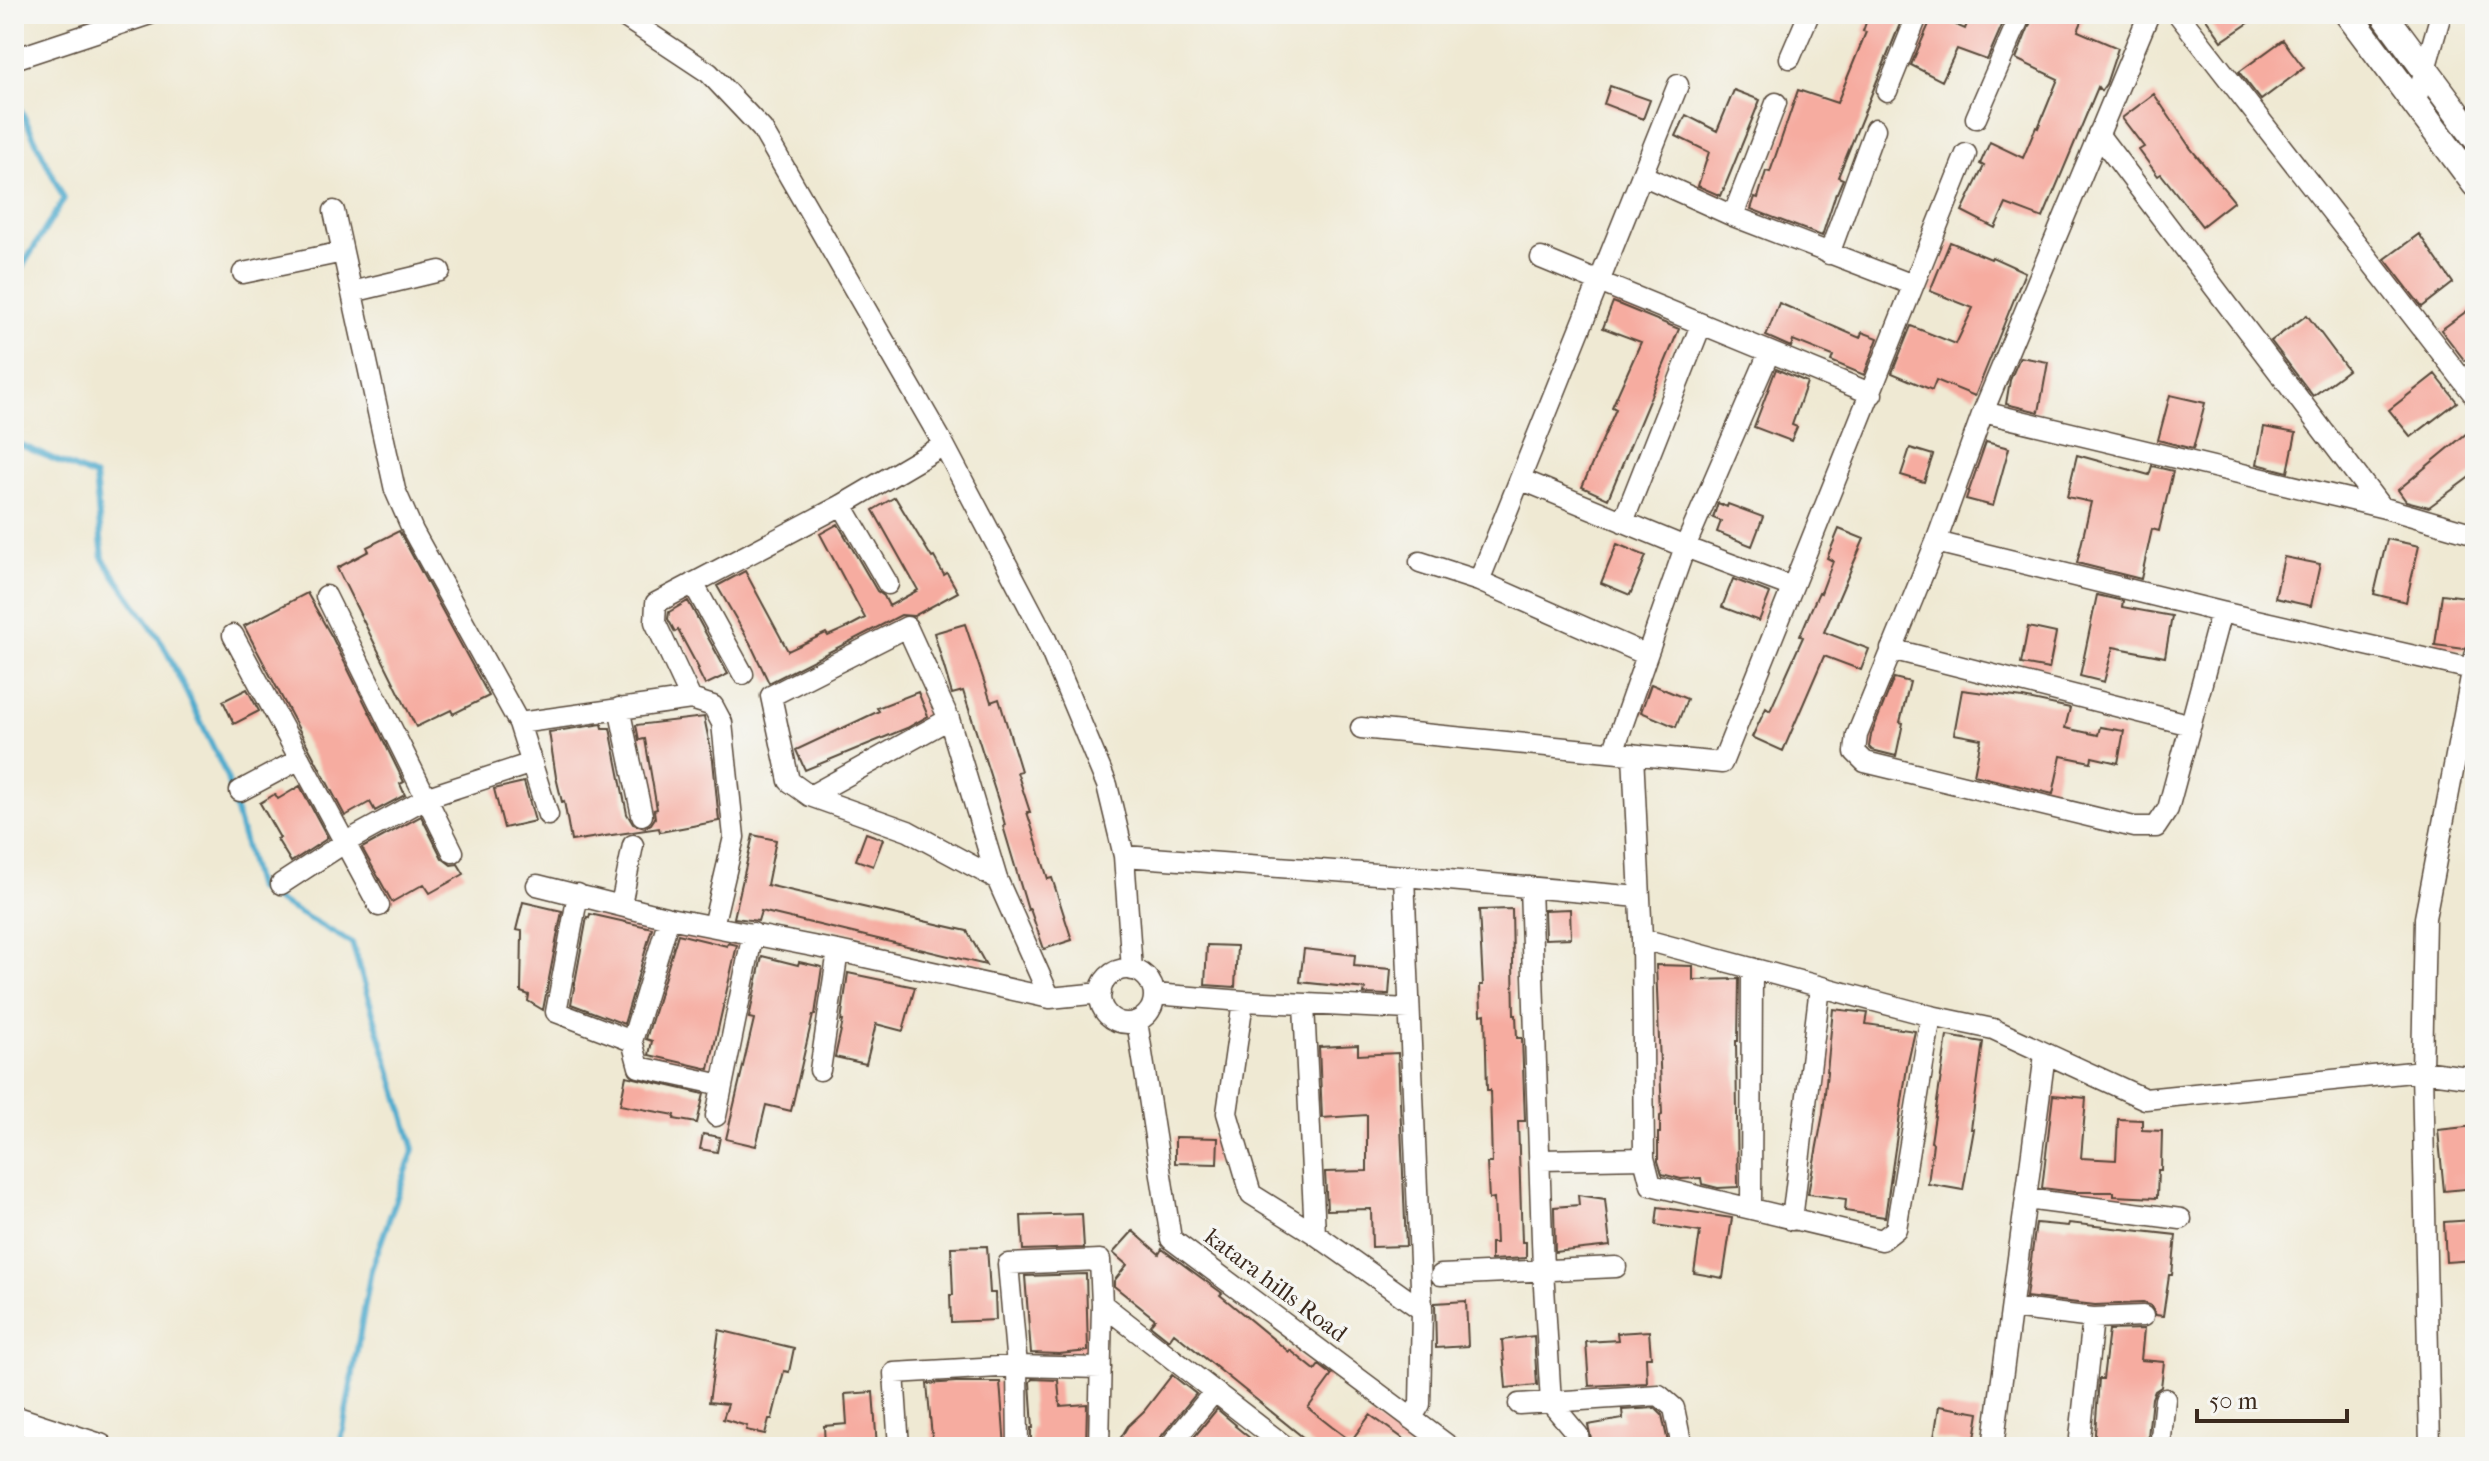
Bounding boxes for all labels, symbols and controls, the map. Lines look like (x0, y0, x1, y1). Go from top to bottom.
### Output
street label: katara hills Road (1199, 1222, 1353, 1348)
scale bar (2197, 1373, 2347, 1423)
text: 50 m (2209, 1387, 2258, 1415)

